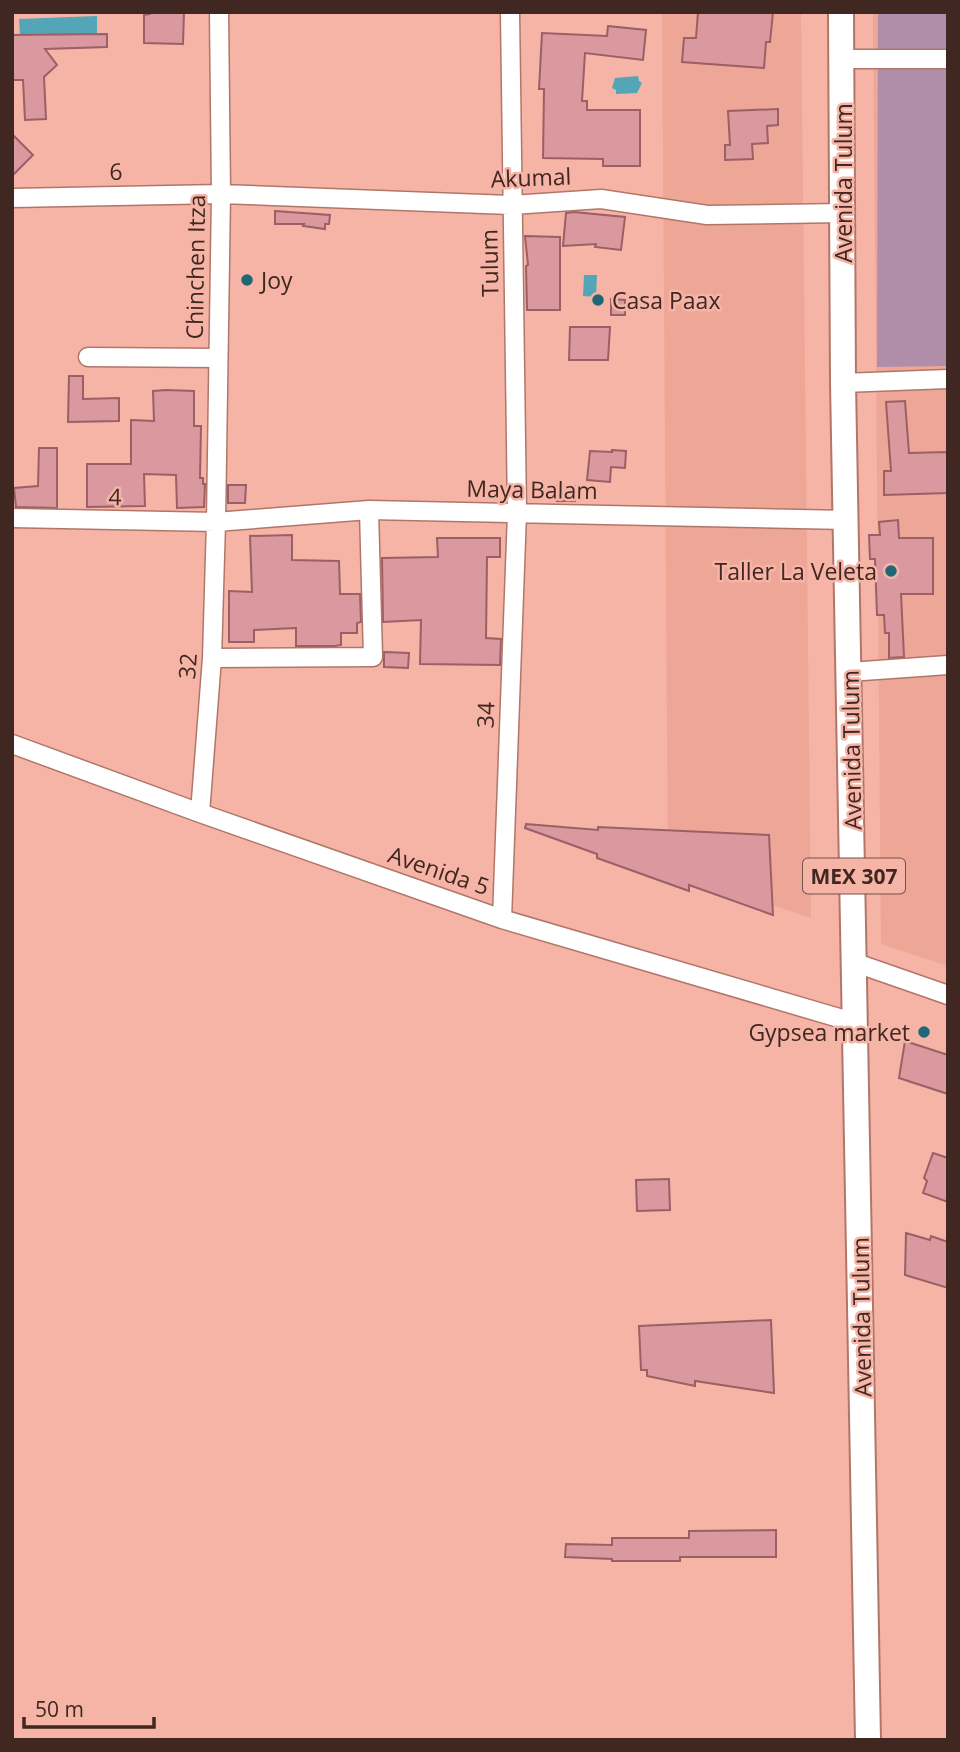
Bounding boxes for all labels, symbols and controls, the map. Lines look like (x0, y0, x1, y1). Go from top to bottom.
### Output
street label: Avenida Tulum (827, 103, 859, 263)
street label: 6 (109, 155, 123, 187)
street label: Akumal (490, 160, 572, 194)
street label: Chinchen Itza (178, 194, 212, 340)
street label: Tulum (472, 229, 506, 297)
place label: Joy (259, 264, 293, 296)
marker: Joy (239, 272, 255, 288)
place label: Casa Paax (612, 284, 720, 316)
marker: Casa Paax (590, 292, 606, 308)
street label: Maya Balam (466, 472, 598, 506)
street label: 4 (108, 480, 122, 512)
place label: Taller La Veleta (715, 555, 877, 587)
marker: Taller La Veleta (883, 563, 899, 579)
street label: 32 (170, 652, 204, 680)
street label: Avenida Tulum (834, 670, 868, 830)
street label: 34 (469, 701, 501, 729)
street label: Avenida 5 (384, 838, 494, 902)
road number: MEX 307 (803, 858, 905, 894)
place label: Gypsea market (748, 1016, 910, 1048)
marker: Gypsea market (916, 1024, 932, 1040)
street label: Avenida Tulum (844, 1237, 878, 1397)
scale bar (24, 1686, 154, 1730)
text: 50 m (35, 1695, 84, 1723)

